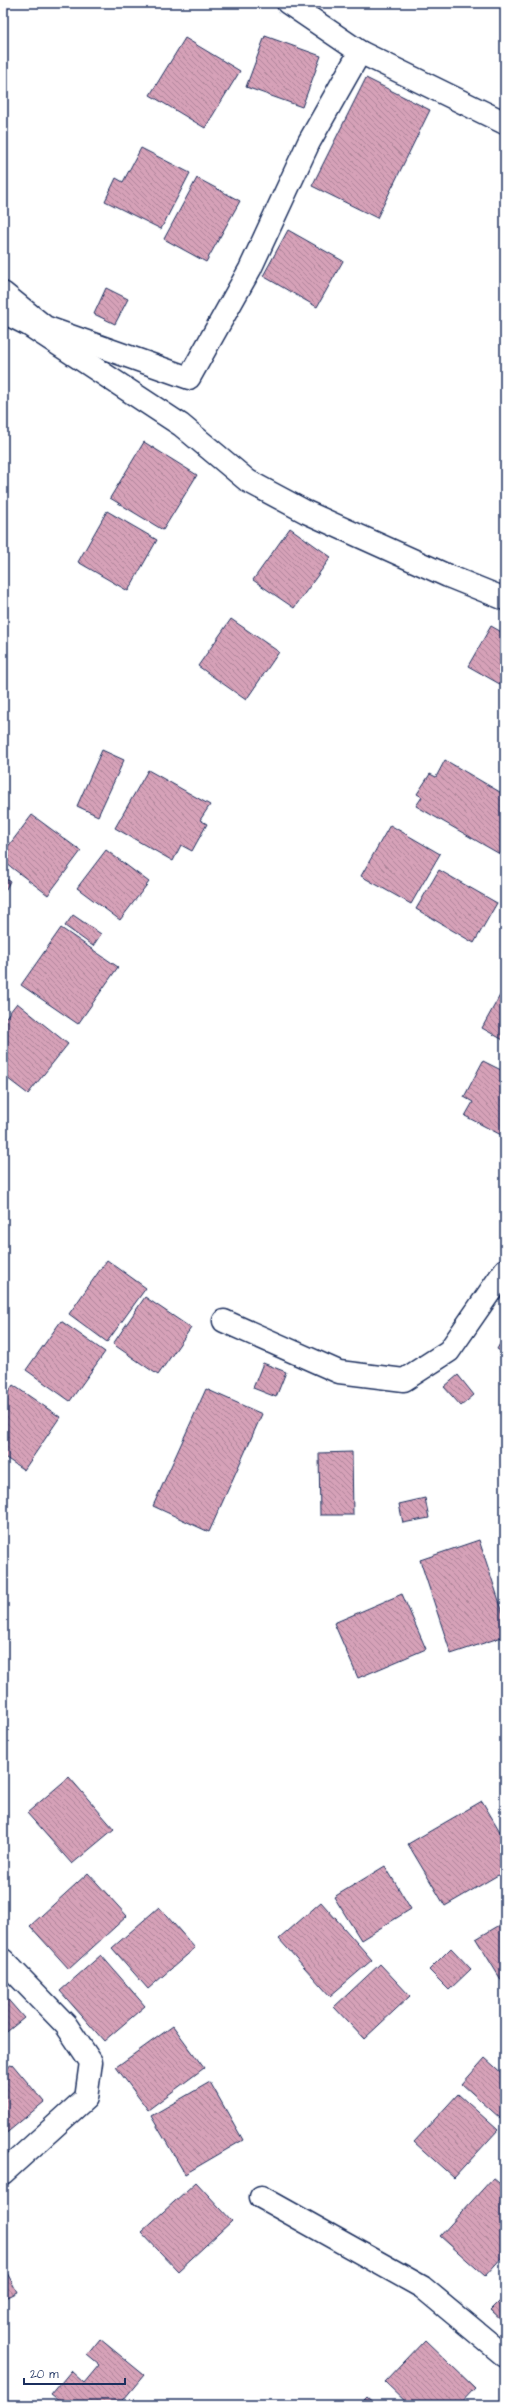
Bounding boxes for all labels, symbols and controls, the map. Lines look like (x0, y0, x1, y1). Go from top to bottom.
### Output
scale bar (24, 2360, 125, 2386)
text: 20 m (30, 2366, 59, 2383)

